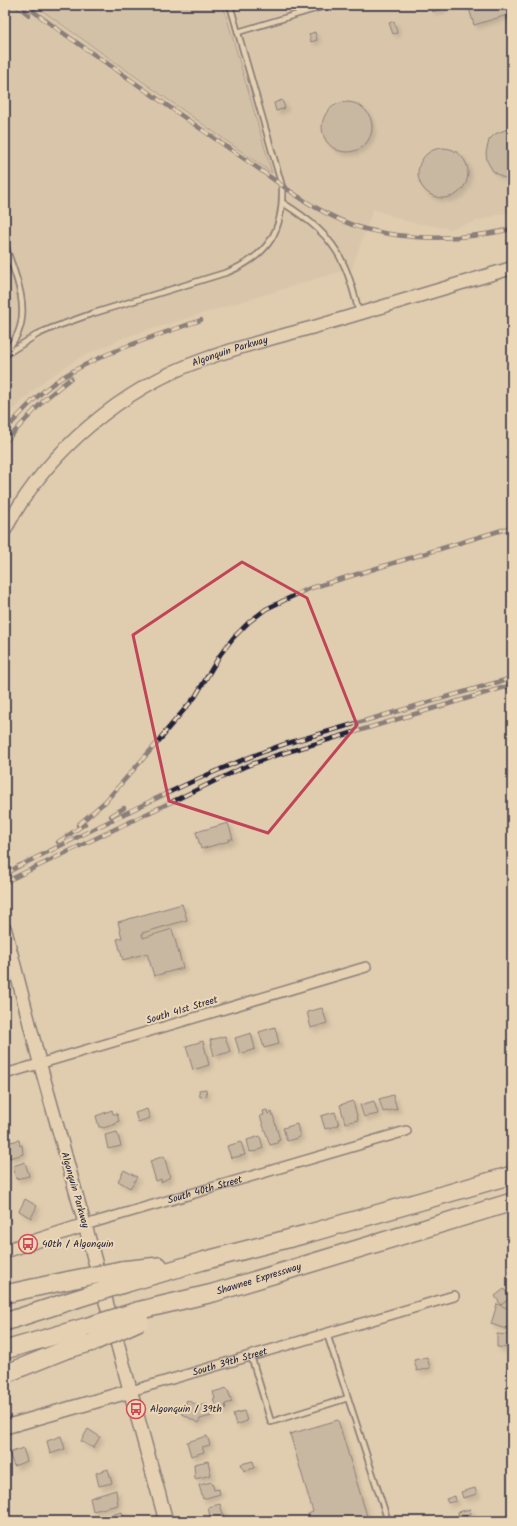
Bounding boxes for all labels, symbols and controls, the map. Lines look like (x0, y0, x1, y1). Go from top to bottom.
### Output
street label: Algonquin Parkway (190, 332, 270, 371)
street label: South 41st Street (144, 991, 220, 1028)
street label: Algonquin Parkway (56, 1150, 94, 1230)
street label: South 40th Street (166, 1171, 244, 1208)
bus stop icon: 40th / Algonquin (17, 1233, 39, 1255)
place label: 40th / Algonquin (42, 1236, 114, 1252)
street label: Shawnee Expressway (214, 1259, 303, 1300)
street label: South 39th Street (191, 1343, 269, 1380)
bus stop icon: Algonquin / 39th (125, 1398, 147, 1420)
place label: Algonquin / 39th (150, 1401, 222, 1417)

